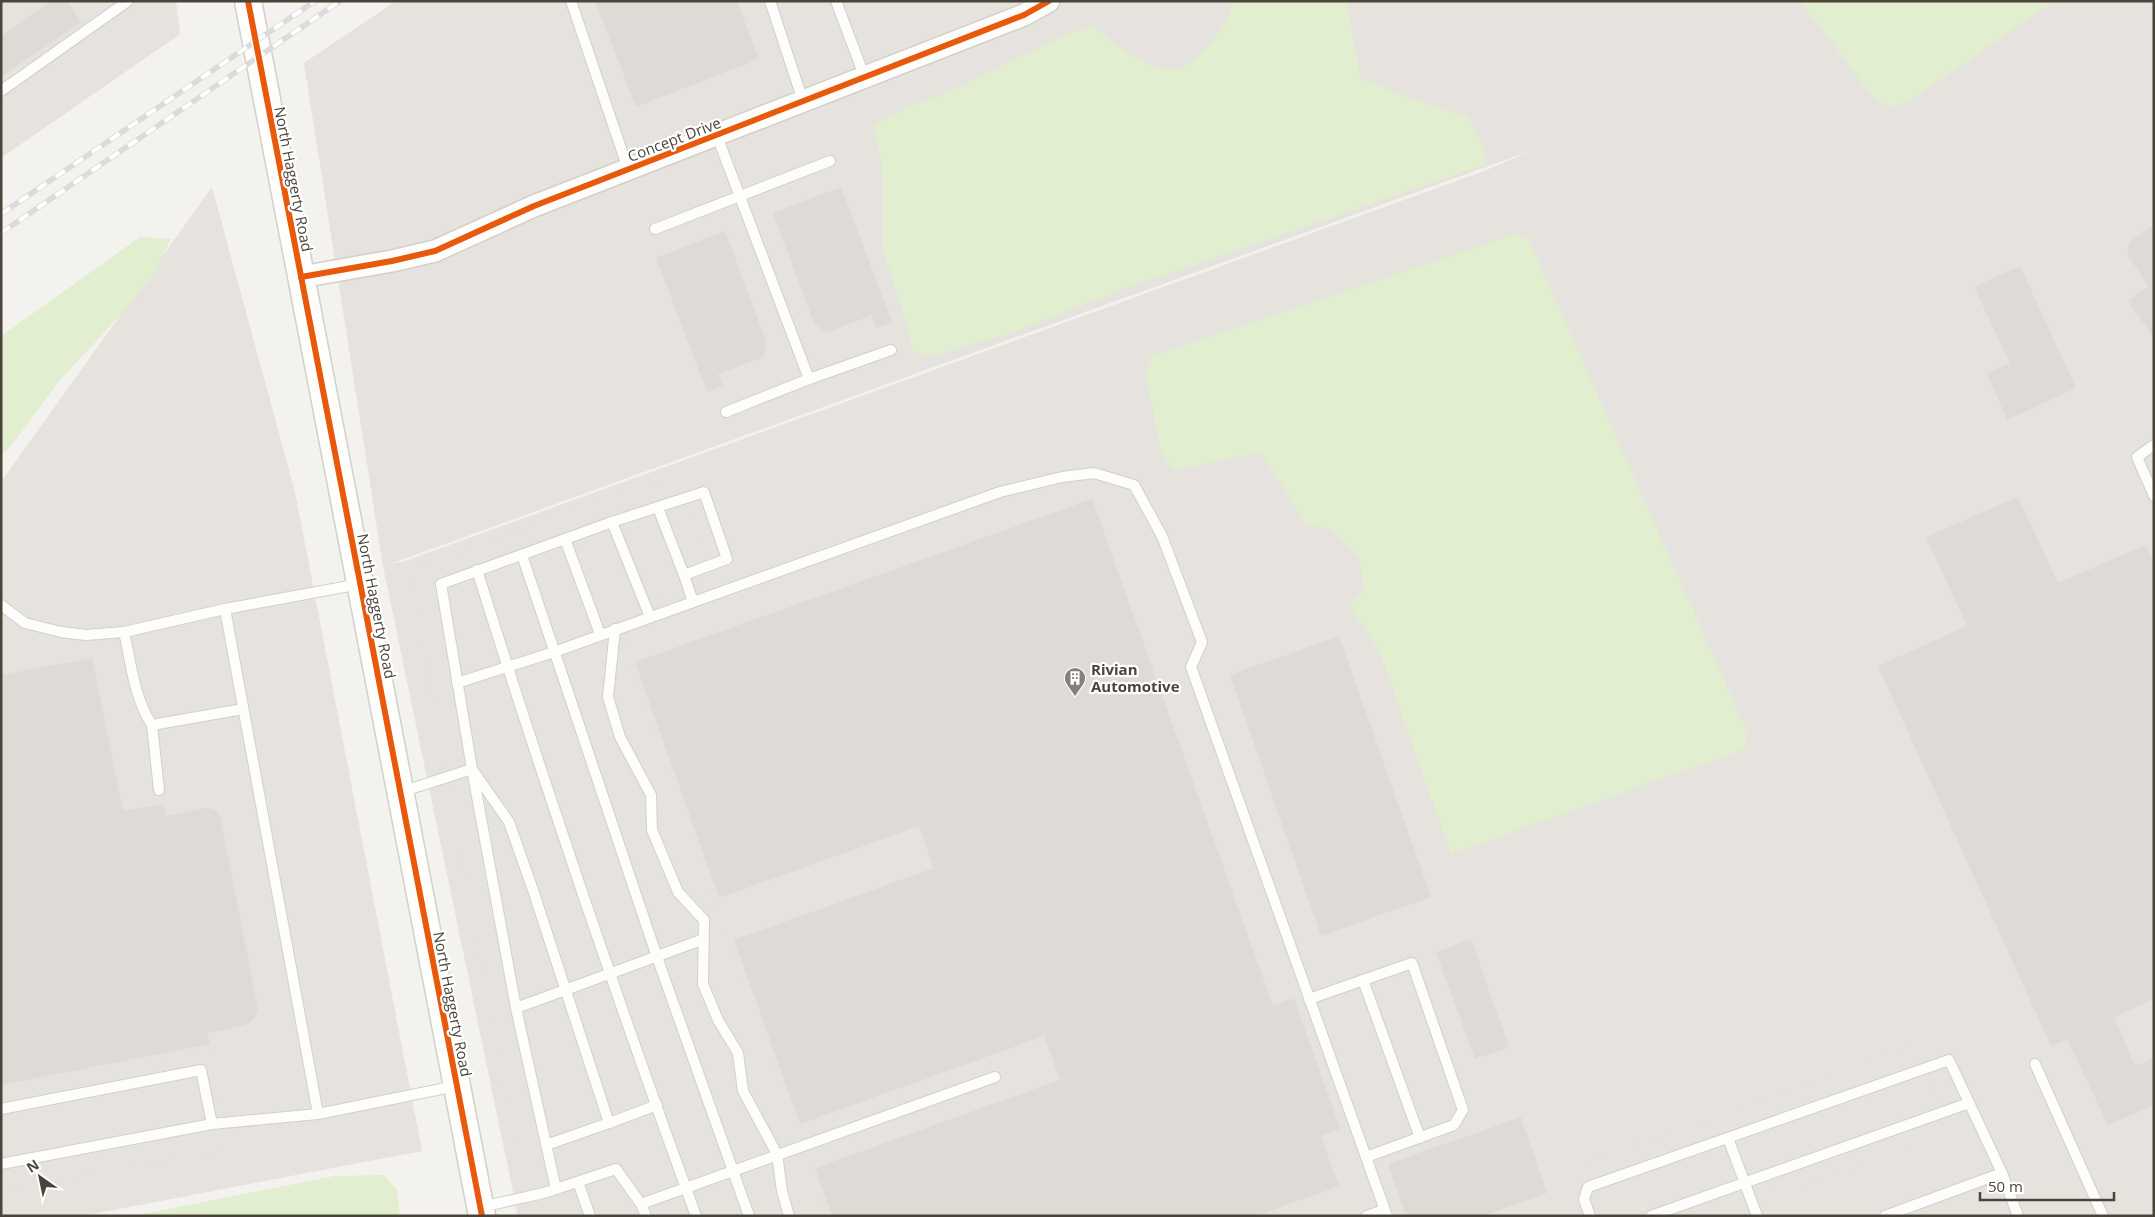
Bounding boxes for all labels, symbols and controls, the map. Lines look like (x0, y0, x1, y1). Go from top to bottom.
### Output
street label: North Haggerty Road (270, 105, 318, 253)
street label: Concept Drive (624, 112, 724, 166)
street label: North Haggerty Road (353, 532, 401, 680)
place label: Rivian Automotive (1091, 659, 1180, 696)
building icon: Rivian Automotive (1063, 666, 1087, 697)
street label: North Haggerty Road (429, 930, 477, 1078)
north arrow (15, 1152, 65, 1202)
text: N (23, 1155, 43, 1177)
scale bar (1980, 1170, 2114, 1202)
text: 50 m (1988, 1176, 2023, 1196)

